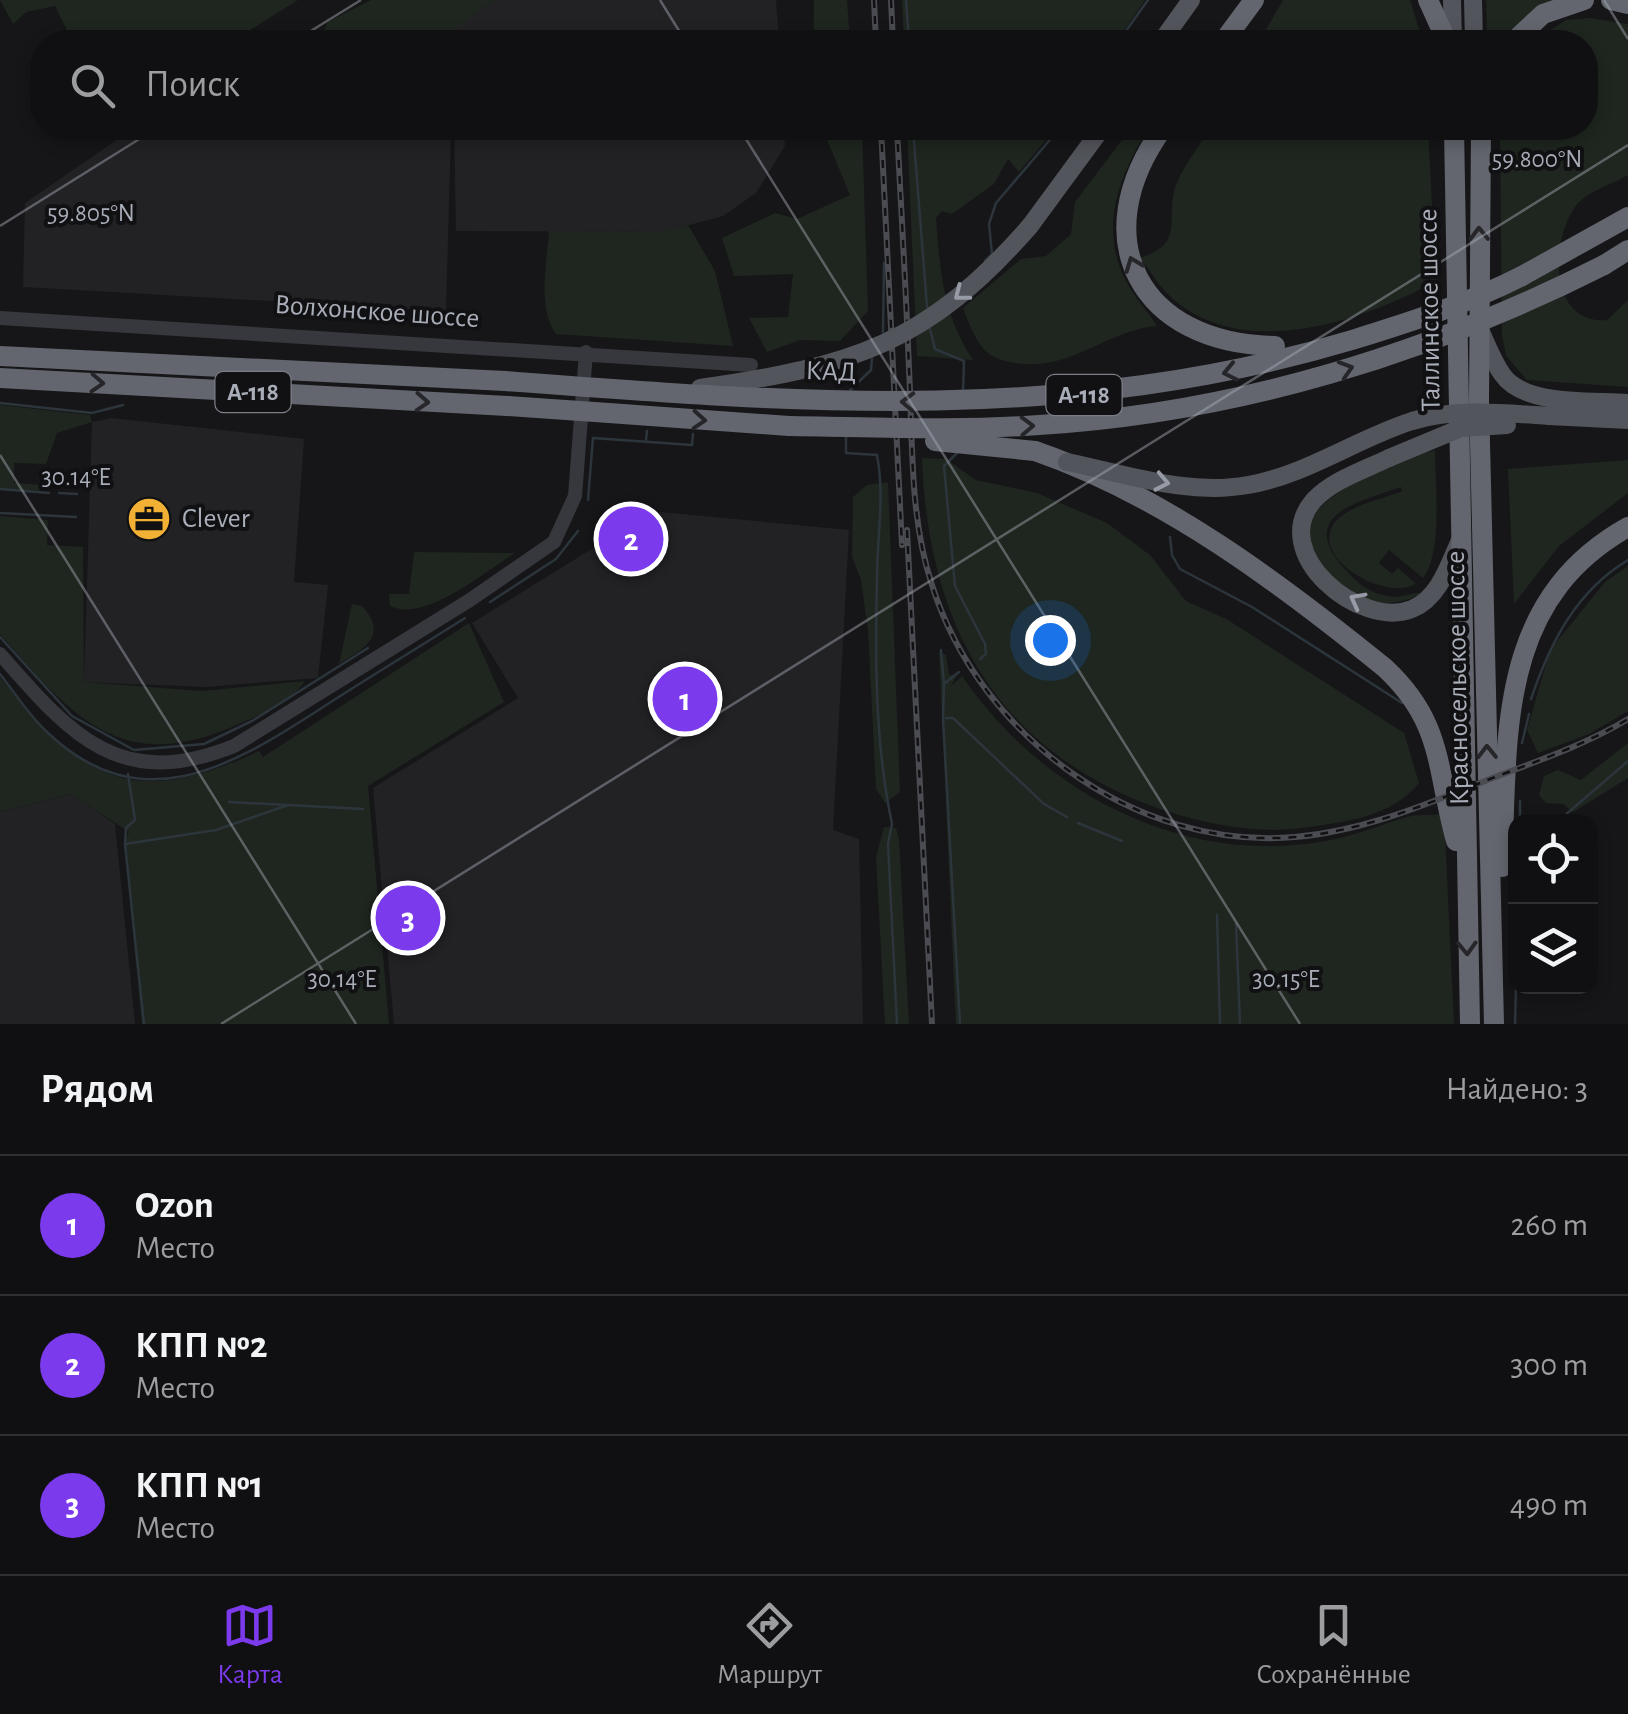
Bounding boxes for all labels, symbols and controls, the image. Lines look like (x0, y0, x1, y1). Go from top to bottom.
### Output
search box (30, 30, 1598, 140)
icon: search (65, 58, 120, 113)
text: Поиск (145, 66, 240, 104)
text: 59.800°N (1492, 147, 1582, 172)
text: 59.805°N (47, 201, 135, 226)
street label: Таллинское шоссе (1414, 208, 1446, 412)
one-way arrow (1468, 226, 1490, 242)
one-way arrow (1124, 256, 1145, 273)
one-way arrow (954, 282, 972, 300)
street label: Волхонское шоссе (274, 291, 480, 333)
street label: КАД (805, 357, 857, 387)
one-way arrow (1222, 360, 1239, 381)
one-way arrow (1337, 360, 1354, 381)
one-way arrow (90, 372, 106, 393)
road number: А-118 (216, 372, 290, 412)
road number: А-118 (1046, 375, 1122, 415)
one-way arrow (414, 391, 430, 412)
one-way arrow (899, 392, 915, 413)
one-way arrow (692, 408, 708, 430)
one-way arrow (1019, 415, 1035, 436)
text: 30.14°E (41, 465, 111, 490)
one-way arrow (1153, 471, 1170, 492)
office icon: Clever (126, 496, 172, 542)
pin: 2 (598, 502, 664, 576)
place label: Clever (182, 505, 250, 533)
street label: Красносельское шоссе (1442, 550, 1474, 806)
one-way arrow (1349, 592, 1367, 612)
your location (1025, 615, 1076, 666)
pin: 1 (652, 662, 718, 736)
one-way arrow (1477, 743, 1498, 759)
map controls (1508, 814, 1598, 994)
button: locate (1508, 814, 1598, 904)
pin: 3 (376, 880, 440, 956)
button: layers (1508, 904, 1598, 994)
one-way arrow (1457, 940, 1478, 956)
text: 30.14°E (307, 967, 377, 992)
text: 30.15°E (1252, 967, 1320, 992)
text: Рядом (40, 1068, 154, 1110)
text: Найдено: 3 (1445, 1073, 1588, 1105)
text: Ozon (135, 1187, 214, 1225)
text: 1 (67, 1209, 78, 1241)
text: 260 m (1511, 1209, 1588, 1241)
text: Место (135, 1232, 215, 1264)
text: КПП №2 (135, 1327, 268, 1365)
text: 2 (65, 1349, 80, 1381)
text: 300 m (1510, 1349, 1588, 1381)
text: Место (135, 1372, 215, 1404)
text: КПП №1 (135, 1467, 263, 1505)
text: 3 (66, 1489, 79, 1521)
text: 490 m (1510, 1489, 1588, 1521)
text: Место (135, 1512, 215, 1544)
tab: Карта (217, 1598, 283, 1692)
tab: Маршрут (717, 1598, 822, 1692)
tab: Сохранённые (1256, 1598, 1411, 1692)

